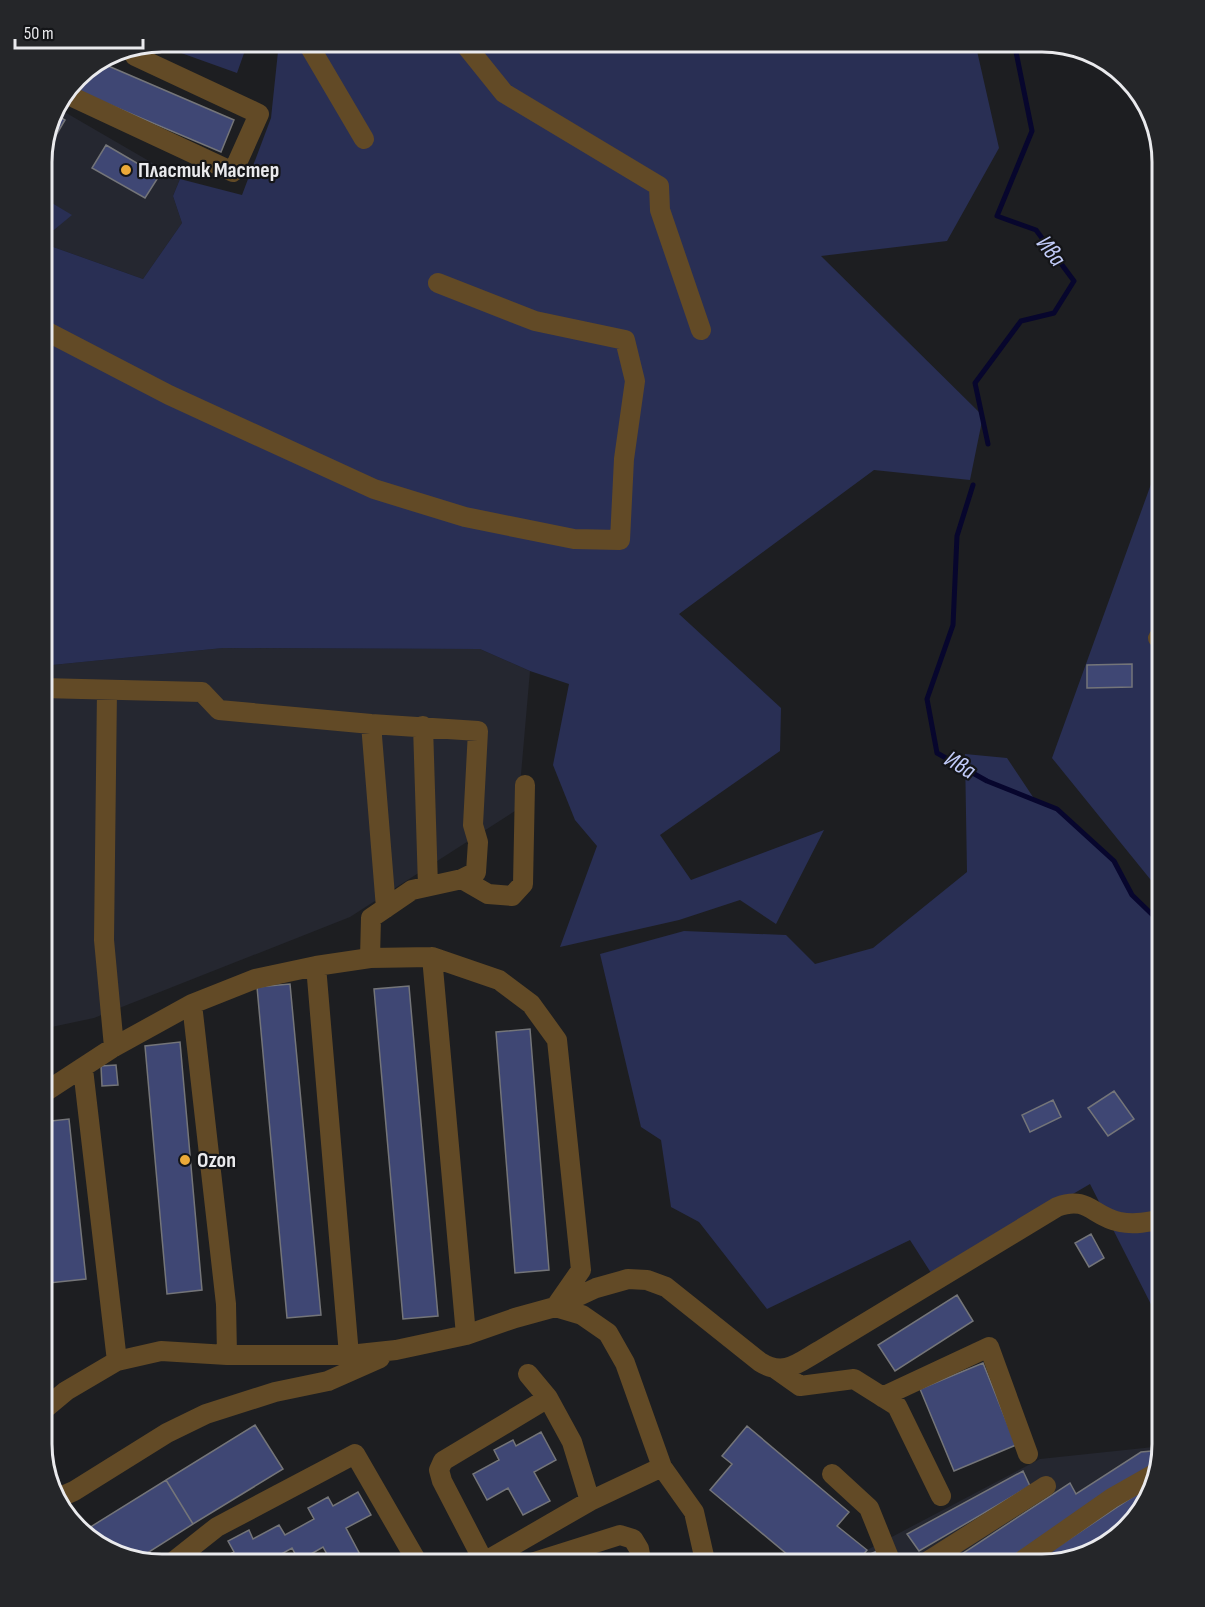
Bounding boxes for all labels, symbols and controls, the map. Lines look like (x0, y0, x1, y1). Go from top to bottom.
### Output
scale bar (15, 12, 142, 50)
text: 50 m (24, 23, 54, 44)
place label: Пластик Мастер (138, 157, 279, 184)
marker: Пластик Мастер (119, 163, 133, 177)
water label: Ива (1030, 230, 1072, 273)
water label: Ива (939, 744, 981, 786)
place label: Ozon (197, 1147, 236, 1174)
marker: Ozon (178, 1153, 192, 1167)

